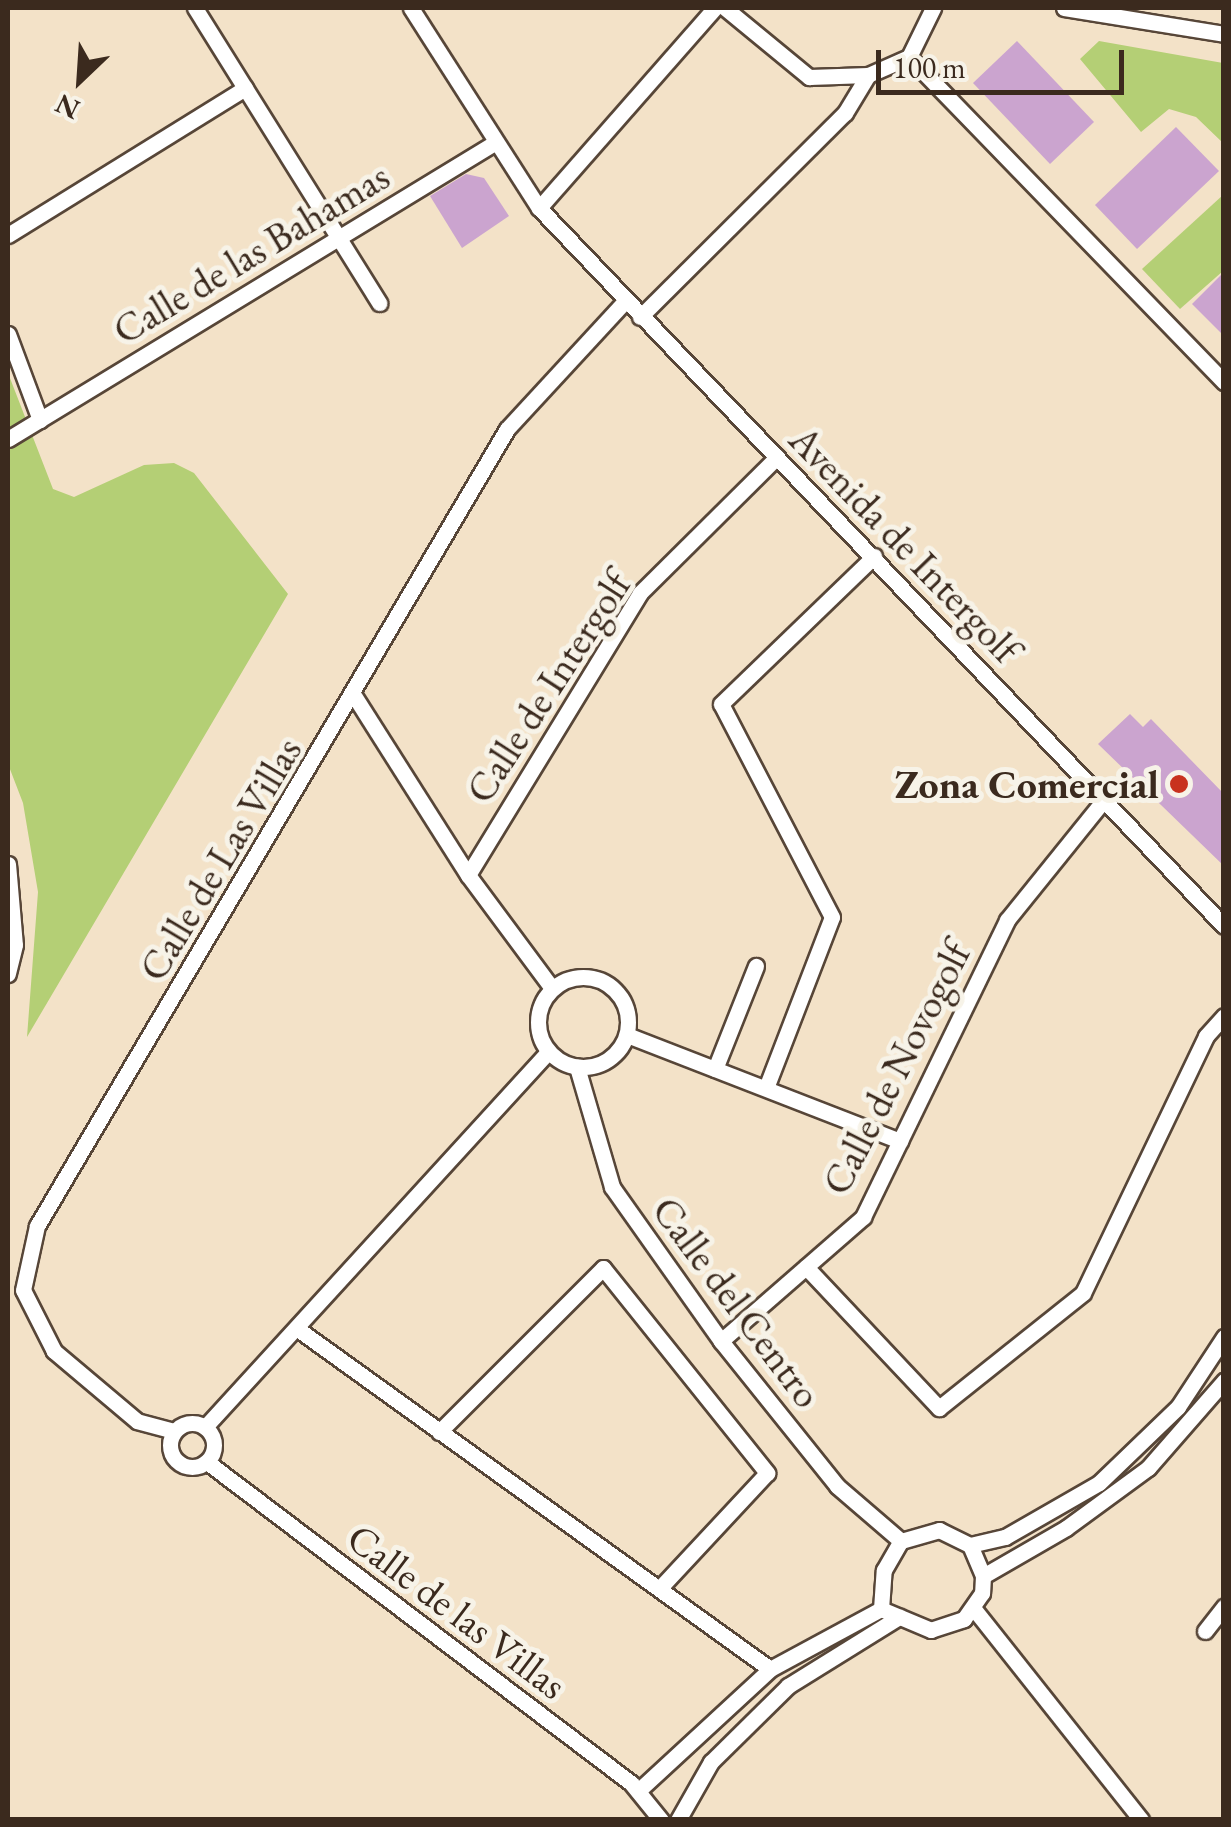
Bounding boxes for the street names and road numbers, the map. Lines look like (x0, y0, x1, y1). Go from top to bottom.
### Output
street label: Calle de las Bahamas (104, 152, 398, 354)
street label: Avenida de Intergolf (780, 415, 1030, 673)
street label: Calle de Intergolf (455, 562, 641, 812)
street label: Calle de Las Villas (129, 729, 311, 989)
street label: Calle de Novogolf (812, 934, 980, 1202)
street label: Calle del Centro (642, 1187, 832, 1417)
street label: Calle de las Villas (338, 1513, 576, 1709)

